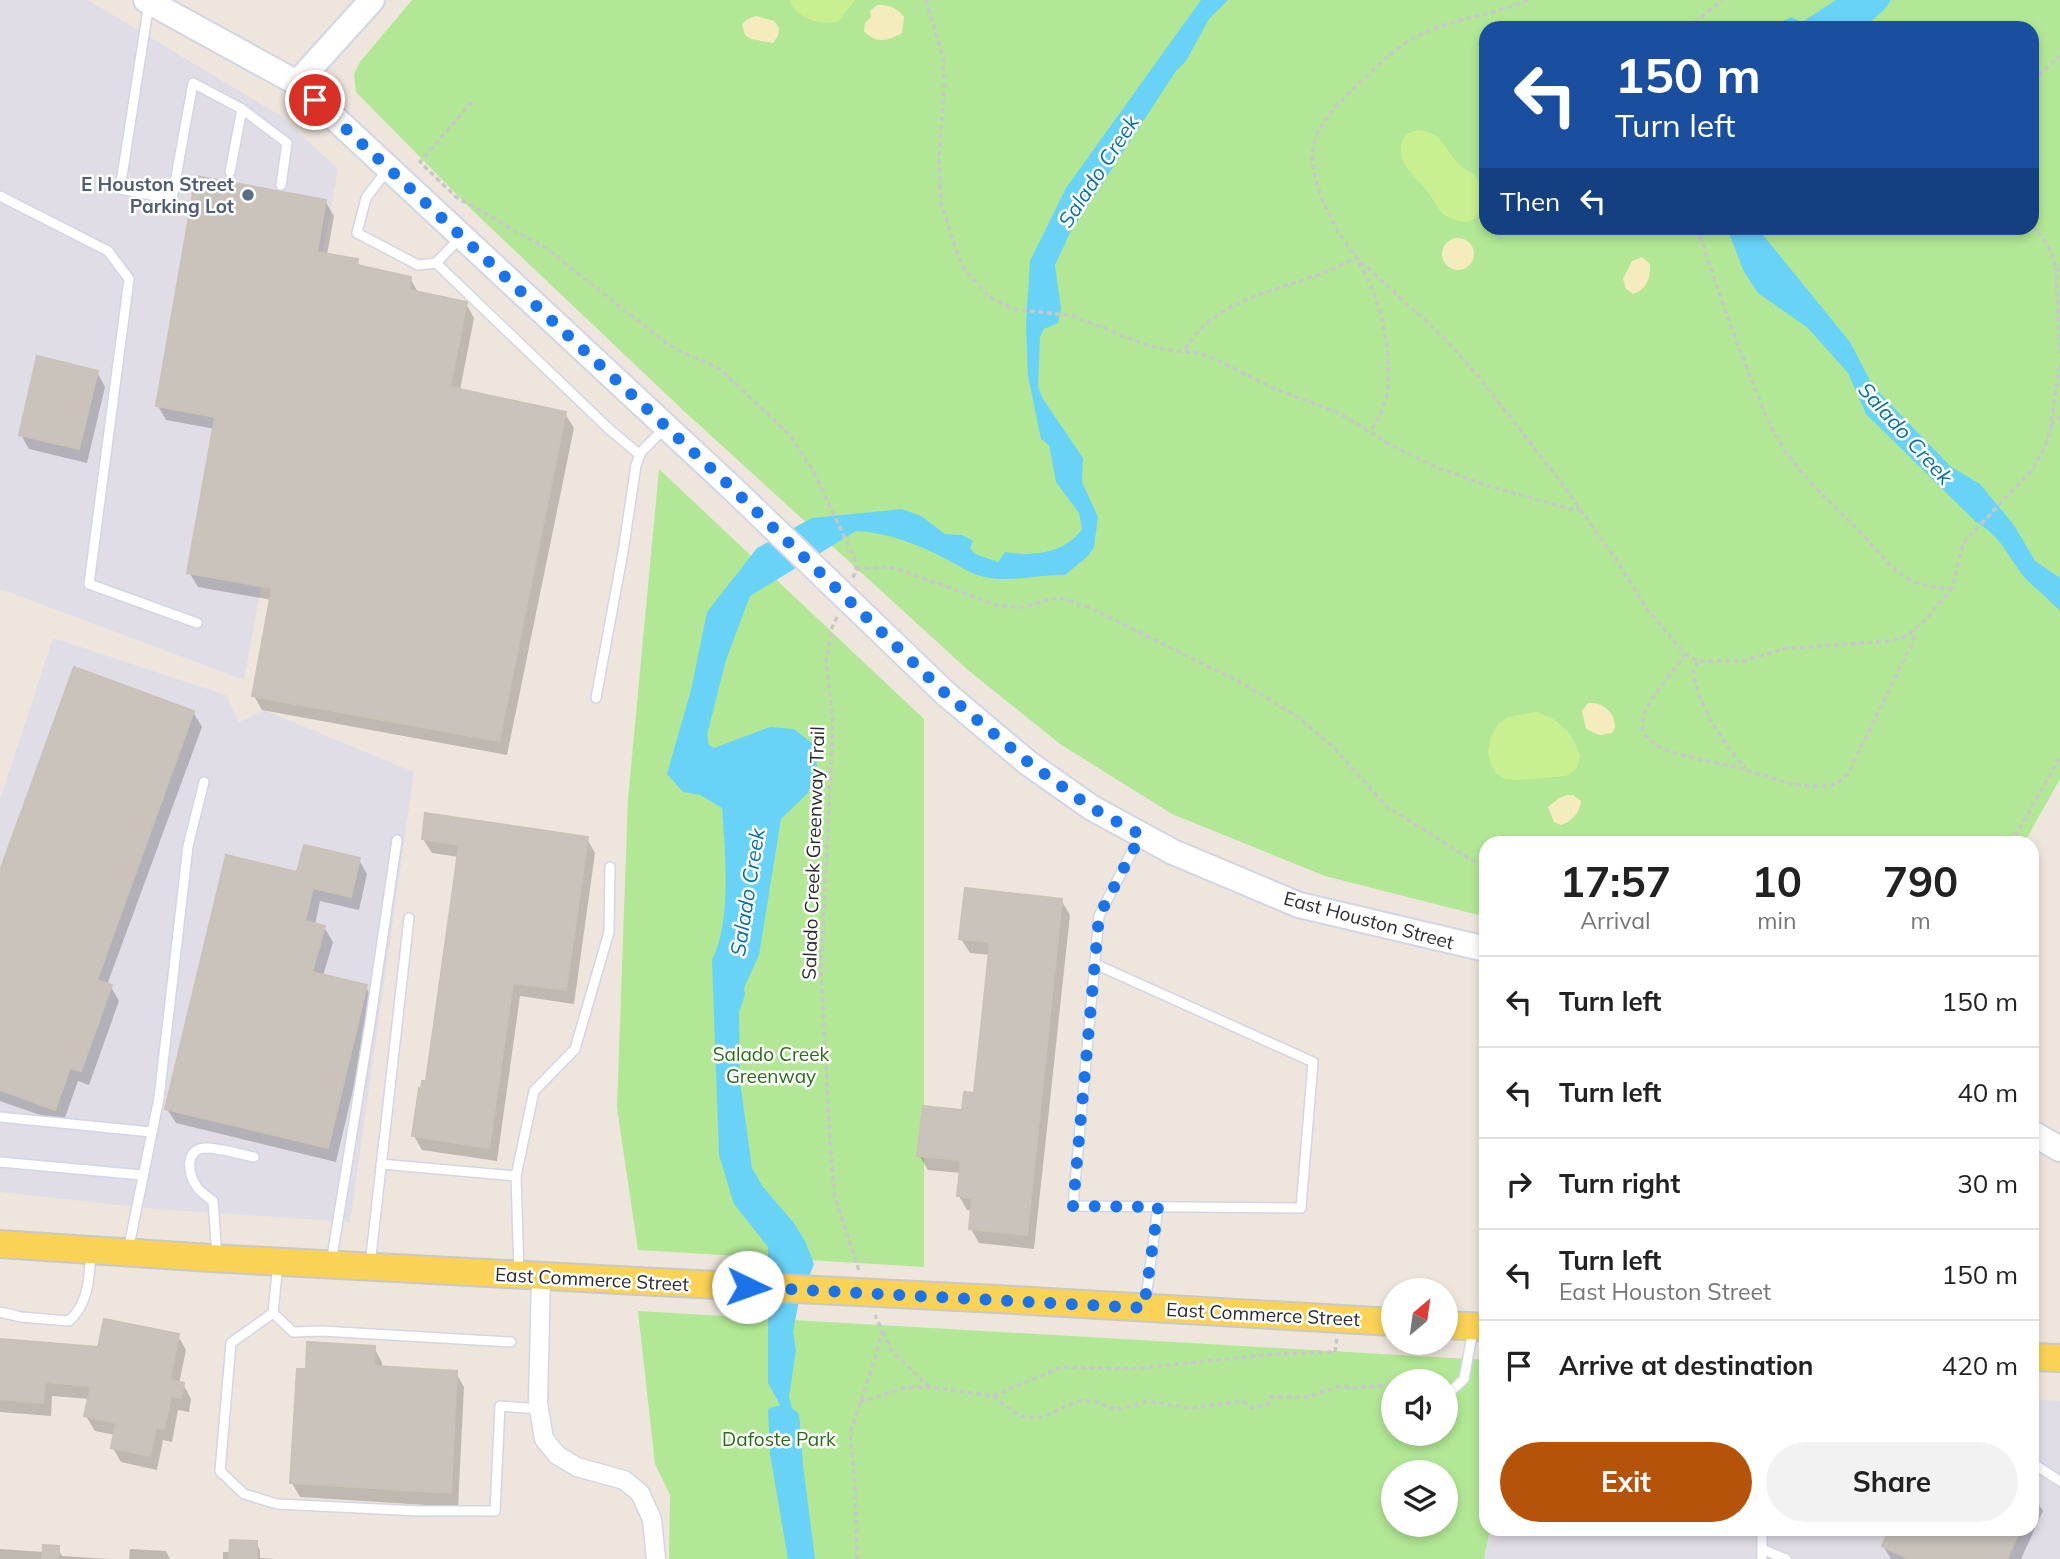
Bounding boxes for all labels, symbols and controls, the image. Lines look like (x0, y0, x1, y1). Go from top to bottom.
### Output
text: 150 m (1615, 44, 1761, 105)
icon: left (1500, 49, 1591, 140)
pin (285, 70, 345, 130)
icon: arrive (296, 81, 334, 119)
text: Turn left (1615, 105, 1735, 145)
water label: Salado Creek (1052, 109, 1145, 232)
place label: E Houston Street Parking Lot (81, 172, 234, 218)
icon: left (1574, 182, 1612, 220)
text: Then (1500, 185, 1560, 218)
marker: E Houston Street Parking Lot (240, 187, 256, 203)
water label: Salado Creek (1853, 376, 1960, 490)
street label: Salado Creek Greenway Trail (797, 726, 829, 980)
water label: Salado Creek (724, 825, 770, 958)
text: 17:57 (1560, 855, 1671, 908)
text: 10 (1752, 855, 1802, 908)
text: 790 (1883, 855, 1958, 908)
street label: East Houston Street (1281, 886, 1457, 954)
text: Arrival (1580, 906, 1650, 935)
text: min (1757, 906, 1796, 935)
text: m (1910, 906, 1931, 935)
icon: left (1500, 983, 1538, 1021)
text: Turn left (1559, 985, 1661, 1018)
text: 150 m (1942, 985, 2018, 1018)
park label: Salado Creek Greenway (713, 1042, 830, 1088)
icon: left (1500, 1074, 1538, 1112)
text: Turn left (1559, 1076, 1661, 1109)
text: 40 m (1957, 1076, 2018, 1109)
icon: right (1500, 1165, 1538, 1203)
text: Turn right (1559, 1167, 1680, 1200)
text: 30 m (1957, 1167, 2018, 1200)
text: Turn left (1559, 1244, 1661, 1277)
position arrow (711, 1250, 785, 1324)
icon: left (1500, 1256, 1538, 1294)
text: 150 m (1942, 1258, 2018, 1291)
street label: East Commerce Street (494, 1262, 690, 1296)
text: East Houston Street (1559, 1277, 1771, 1306)
north arrow (1381, 1278, 1458, 1354)
map controls (1381, 1278, 1458, 1537)
street label: East Commerce Street (1165, 1297, 1361, 1331)
icon: arrive (1500, 1347, 1538, 1385)
text: Arrive at destination (1559, 1349, 1814, 1382)
text: 420 m (1942, 1349, 2018, 1382)
button: sound (1381, 1369, 1458, 1446)
park label: Dafoste Park (722, 1427, 836, 1451)
button: Exit (1500, 1442, 1752, 1522)
button: Share (1766, 1442, 2018, 1522)
button: layers (1381, 1460, 1458, 1537)

